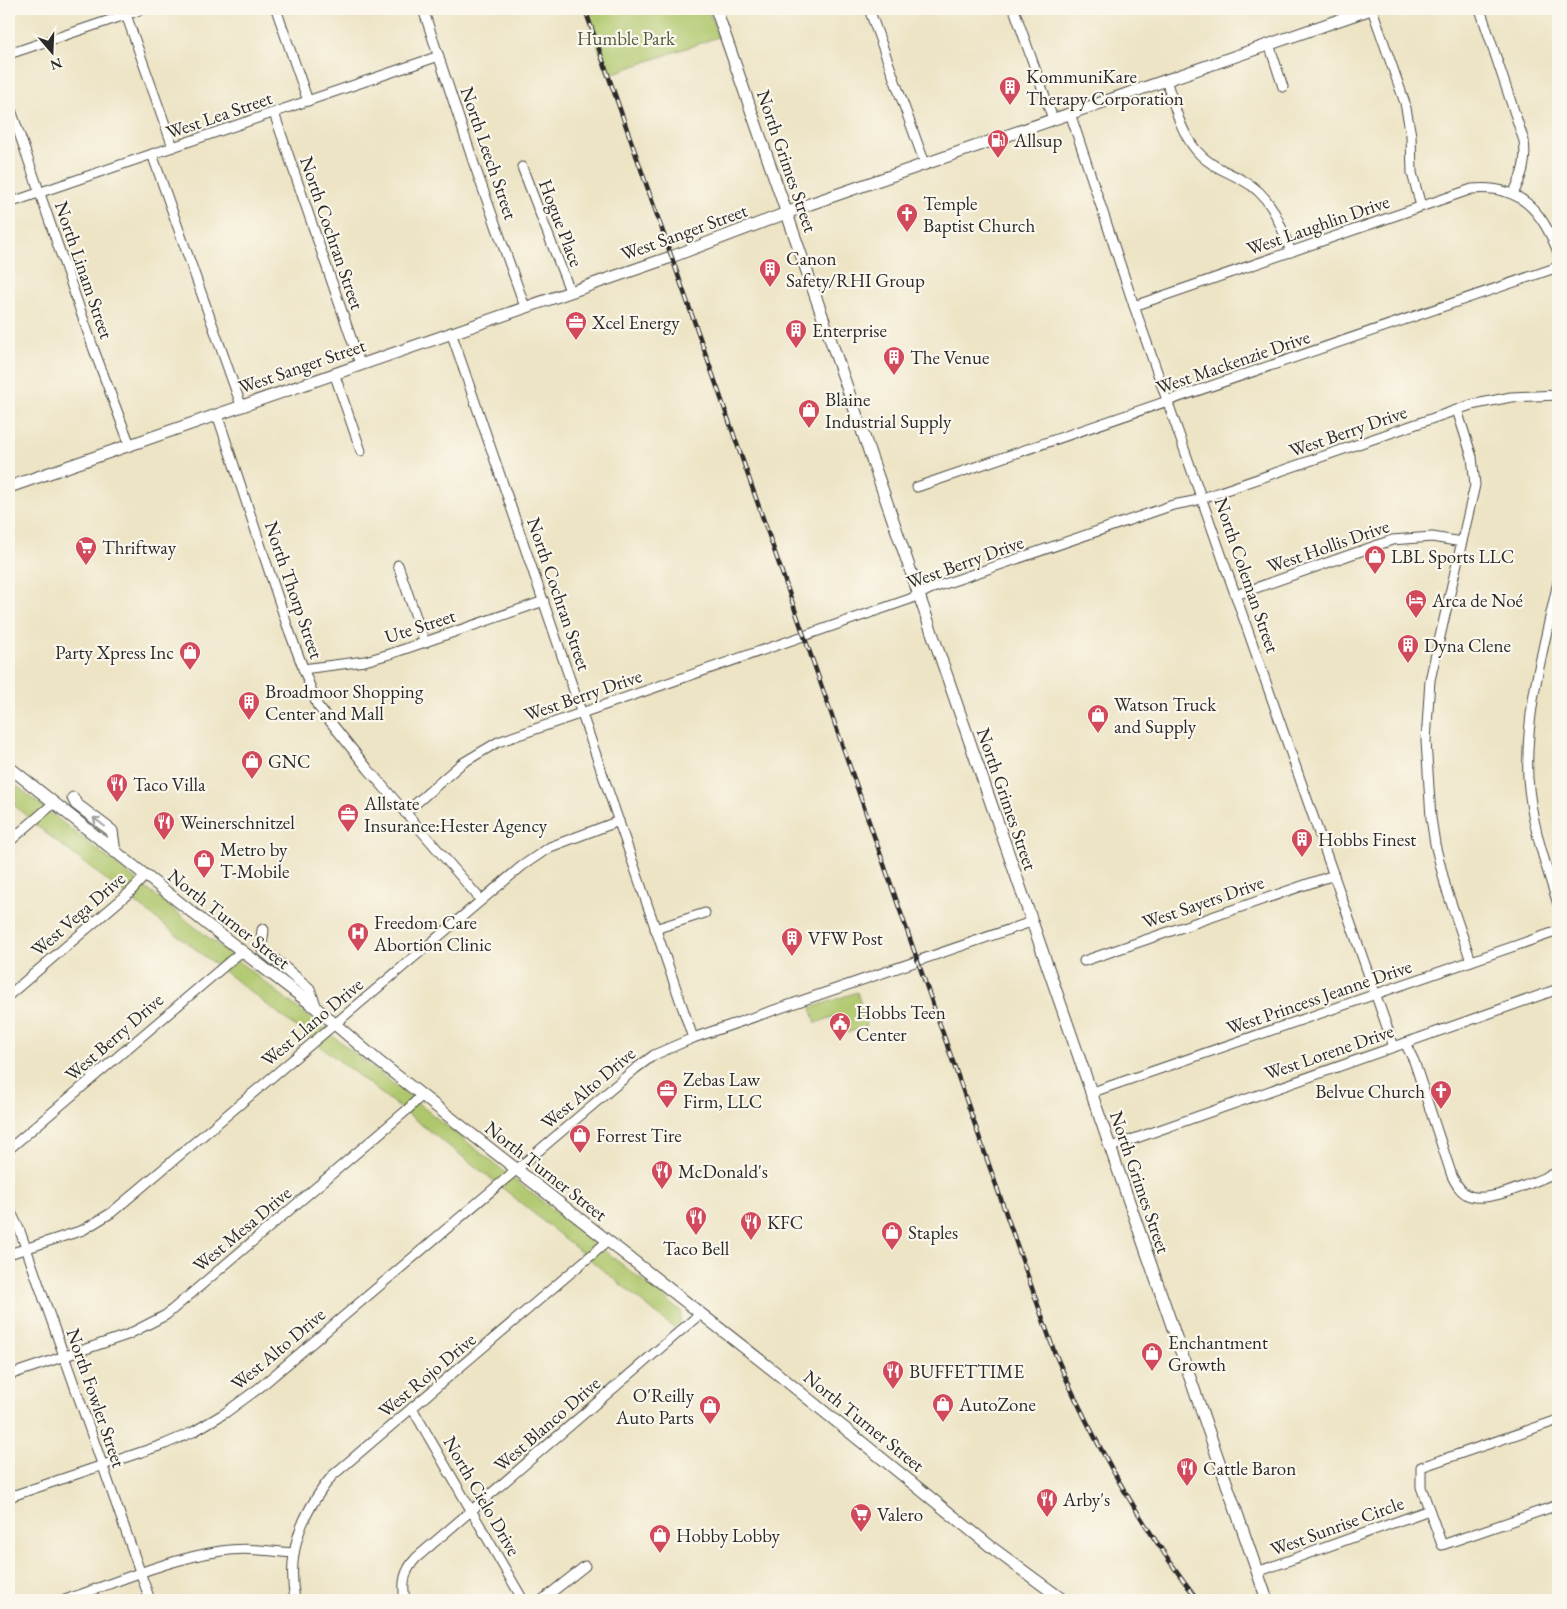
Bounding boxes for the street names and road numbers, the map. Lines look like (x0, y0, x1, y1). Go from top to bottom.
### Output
street label: North Leech Street (455, 83, 523, 223)
street label: West Lea Street (163, 85, 275, 145)
street label: North Grimes Street (751, 86, 823, 236)
street label: North Cochran Street (294, 153, 370, 313)
street label: Hogue Place (533, 176, 589, 270)
street label: West Laughlin Drive (1243, 189, 1393, 261)
street label: North Linam Street (49, 198, 119, 342)
street label: West Sanger Street (617, 198, 751, 266)
street label: West Mackenzie Drive (1153, 324, 1313, 400)
street label: West Sanger Street (235, 333, 369, 399)
street label: West Berry Drive (1286, 399, 1410, 463)
street label: North Coleman Street (1209, 494, 1285, 656)
street label: West Hollis Drive (1264, 513, 1392, 579)
street label: North Cochran Street (521, 514, 597, 674)
street label: North Thorp Street (259, 518, 329, 662)
street label: West Berry Drive (903, 529, 1027, 595)
street label: Ute Street (381, 603, 459, 649)
street label: West Berry Drive (521, 663, 645, 727)
street label: North Grimes Street (971, 724, 1043, 874)
street label: North Turner Street (163, 863, 295, 975)
street label: West Vega Drive (26, 866, 130, 962)
street label: West Sayers Drive (1139, 869, 1267, 935)
street label: West Princess Jeanne Drive (1223, 954, 1415, 1040)
street label: West Llano Drive (256, 972, 368, 1072)
street label: West Berry Drive (59, 987, 169, 1087)
street label: West Lorene Drive (1261, 1018, 1397, 1086)
street label: West Alto Drive (535, 1041, 641, 1135)
street label: North Grimes Street (1104, 1107, 1176, 1257)
street label: North Turner Street (480, 1115, 612, 1227)
street label: West Mesa Drive (188, 1181, 296, 1277)
street label: West Alto Drive (225, 1302, 331, 1396)
street label: North Fowler Street (60, 1325, 132, 1471)
street label: West Rojo Drive (373, 1327, 481, 1423)
street label: North Turner Street (798, 1364, 930, 1478)
street label: West Blanco Drive (488, 1371, 606, 1477)
street label: North Cielo Drive (438, 1432, 526, 1560)
street label: West Sunrise Circle (1267, 1490, 1407, 1562)

